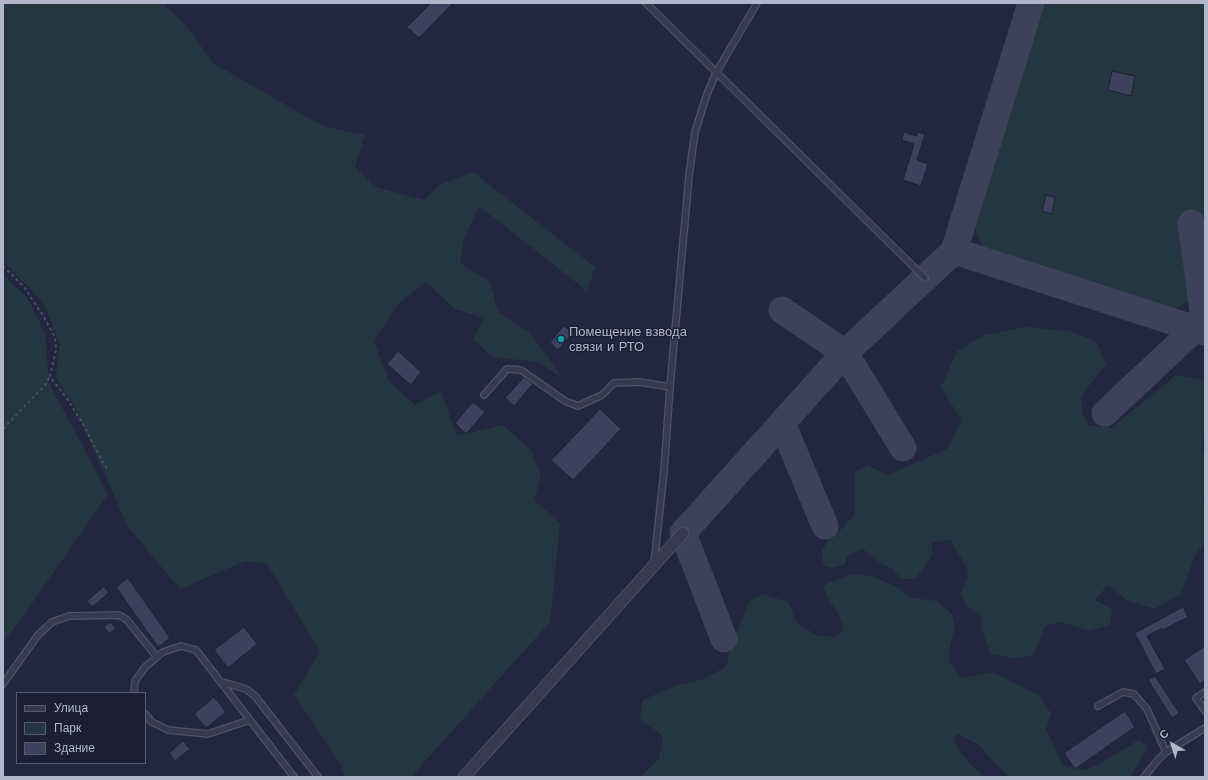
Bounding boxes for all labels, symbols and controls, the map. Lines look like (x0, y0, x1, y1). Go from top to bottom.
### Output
place label: Помещение взвода связи и РТО (569, 324, 687, 355)
marker: Помещение взвода связи и РТО (556, 334, 566, 344)
legend (16, 692, 146, 764)
text: Улица (54, 701, 88, 715)
text: Парк (54, 721, 81, 735)
north arrow (1152, 724, 1192, 764)
text: С (1157, 727, 1171, 742)
text: Здание (54, 741, 95, 755)

